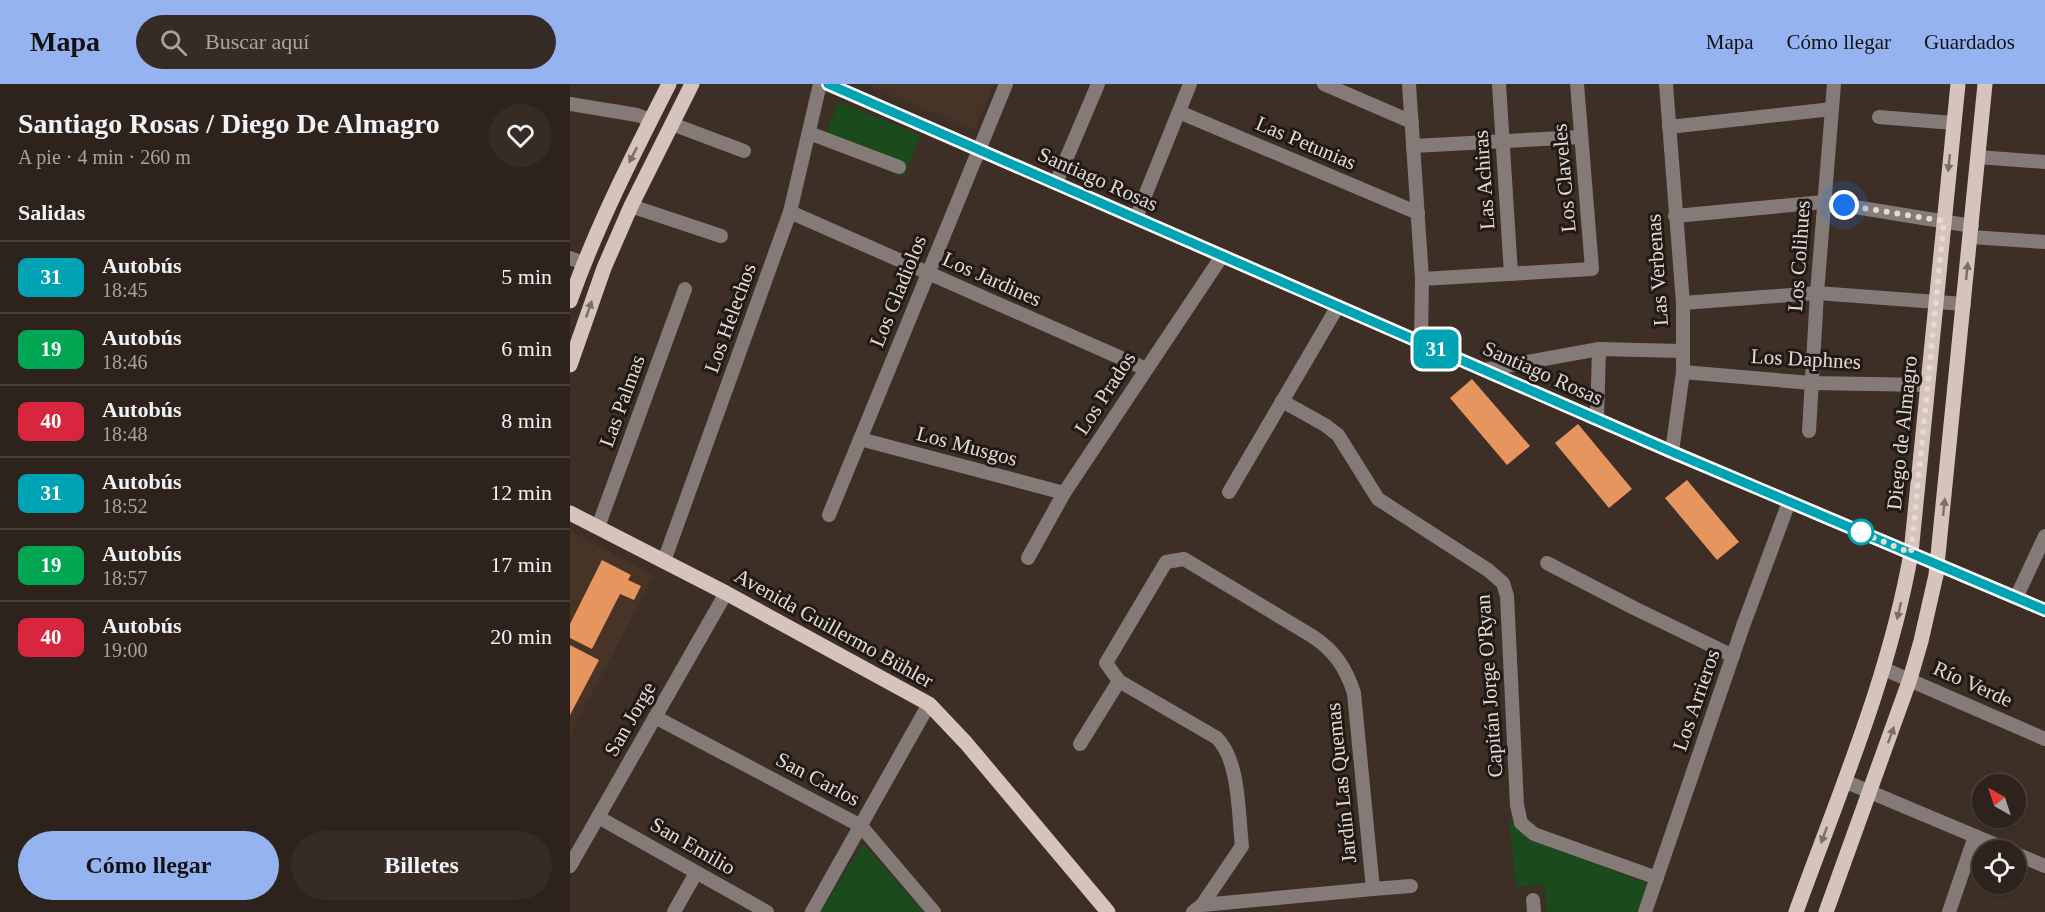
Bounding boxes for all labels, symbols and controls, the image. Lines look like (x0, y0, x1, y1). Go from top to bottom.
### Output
search box (136, 15, 556, 69)
text: Mapa (30, 26, 100, 57)
icon: search (157, 26, 190, 59)
text: Buscar aquí (205, 29, 309, 54)
text: Mapa (1706, 30, 1754, 54)
text: Cómo llegar (1787, 30, 1891, 54)
text: Guardados (1924, 30, 2015, 54)
button: heart (489, 104, 552, 167)
text: Santiago Rosas / Diego De Almagro (18, 108, 440, 139)
street label: Las Petunias (1252, 111, 1360, 175)
street label: Los Claveles (1547, 123, 1581, 233)
street label: Las Achiras (1469, 129, 1499, 231)
street label: Santiago Rosas (1034, 142, 1162, 216)
text: A pie · 4 min · 260 m (18, 146, 191, 168)
one-way arrow (629, 146, 639, 164)
one-way arrow (1944, 154, 1954, 173)
your location (1829, 190, 1859, 220)
text: Salidas (18, 200, 85, 225)
street label: Los Colihues (1783, 200, 1815, 312)
street label: Las Verbenas (1641, 213, 1673, 327)
street label: Los Gladiolos (865, 232, 931, 350)
street label: Los Jardines (939, 247, 1045, 311)
text: Autobús (102, 253, 181, 278)
street label: Los Helechos (699, 260, 761, 376)
one-way arrow (1962, 261, 1972, 280)
text: 5 min (501, 264, 552, 289)
text: 31 (41, 265, 62, 289)
text: 18:45 (102, 279, 148, 301)
one-way arrow (585, 300, 595, 318)
text: Autobús (102, 325, 181, 350)
line badge: 31 (1409, 330, 1463, 368)
text: 6 min (501, 336, 552, 361)
street label: Santiago Rosas (1479, 336, 1607, 410)
text: 19 (41, 337, 62, 361)
text: 31 (1426, 337, 1447, 361)
street label: Los Daphnes (1750, 344, 1862, 374)
street label: Los Prados (1069, 347, 1141, 439)
text: 18:46 (102, 351, 148, 373)
street label: Las Palmas (594, 352, 650, 450)
street label: Diego de Almagro (1882, 355, 1922, 511)
text: Autobús (102, 397, 181, 422)
text: 8 min (501, 408, 552, 433)
text: 40 (41, 409, 62, 433)
street label: Los Musgos (914, 421, 1020, 471)
text: 18:48 (102, 423, 148, 445)
text: Autobús (102, 469, 181, 494)
text: 12 min (490, 480, 552, 505)
text: 31 (41, 481, 62, 505)
text: 18:52 (102, 495, 148, 517)
one-way arrow (1939, 497, 1949, 516)
unlabelled marker (1848, 519, 1874, 545)
text: Autobús (102, 541, 181, 566)
text: 17 min (490, 552, 552, 577)
text: 19 (41, 553, 62, 577)
street label: Avenida Guillermo Bühler (730, 563, 938, 693)
text: 18:57 (102, 567, 148, 589)
street label: Capitán Jorge O'Ryan (1471, 593, 1507, 778)
one-way arrow (1894, 601, 1904, 620)
text: Autobús (102, 613, 181, 638)
text: 20 min (490, 624, 552, 649)
text: 40 (41, 625, 62, 649)
text: 19:00 (102, 639, 148, 661)
street label: Los Arrieros (1667, 646, 1725, 754)
street label: Río Verde (1930, 656, 2016, 712)
street label: San Jorge (599, 678, 661, 760)
street label: Jardín Las Quemas (1321, 702, 1361, 864)
one-way arrow (1886, 726, 1896, 744)
street label: San Carlos (772, 747, 864, 811)
north arrow (1972, 774, 2026, 828)
map controls (1972, 774, 2026, 894)
street label: San Emilio (646, 812, 740, 880)
one-way arrow (1818, 827, 1828, 845)
button: Cómo llegar (18, 831, 279, 900)
button: Billetes (291, 831, 552, 900)
button: locate (1972, 840, 2026, 894)

